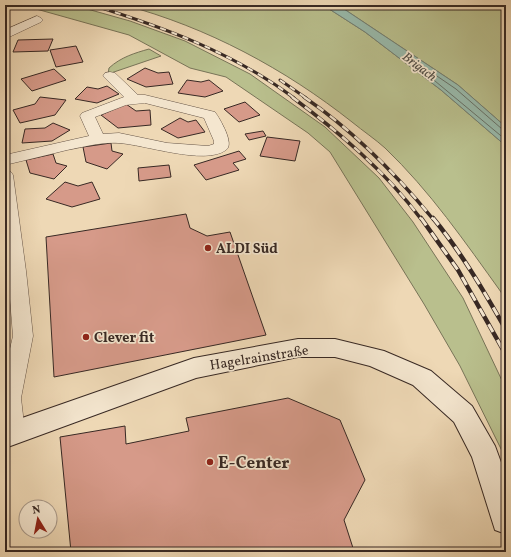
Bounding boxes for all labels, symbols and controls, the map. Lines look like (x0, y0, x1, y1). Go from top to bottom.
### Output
water label: Brigach (398, 49, 440, 87)
place label: ALDI Süd (216, 240, 278, 259)
marker: ALDI Süd (203, 243, 213, 253)
place label: Clever fit (94, 329, 154, 348)
marker: Clever fit (81, 332, 91, 342)
street label: Hagelrainstraße (209, 341, 310, 376)
place label: E-Center (218, 452, 289, 475)
marker: E-Center (205, 457, 215, 467)
north arrow (18, 499, 58, 539)
text: N (31, 503, 42, 519)

